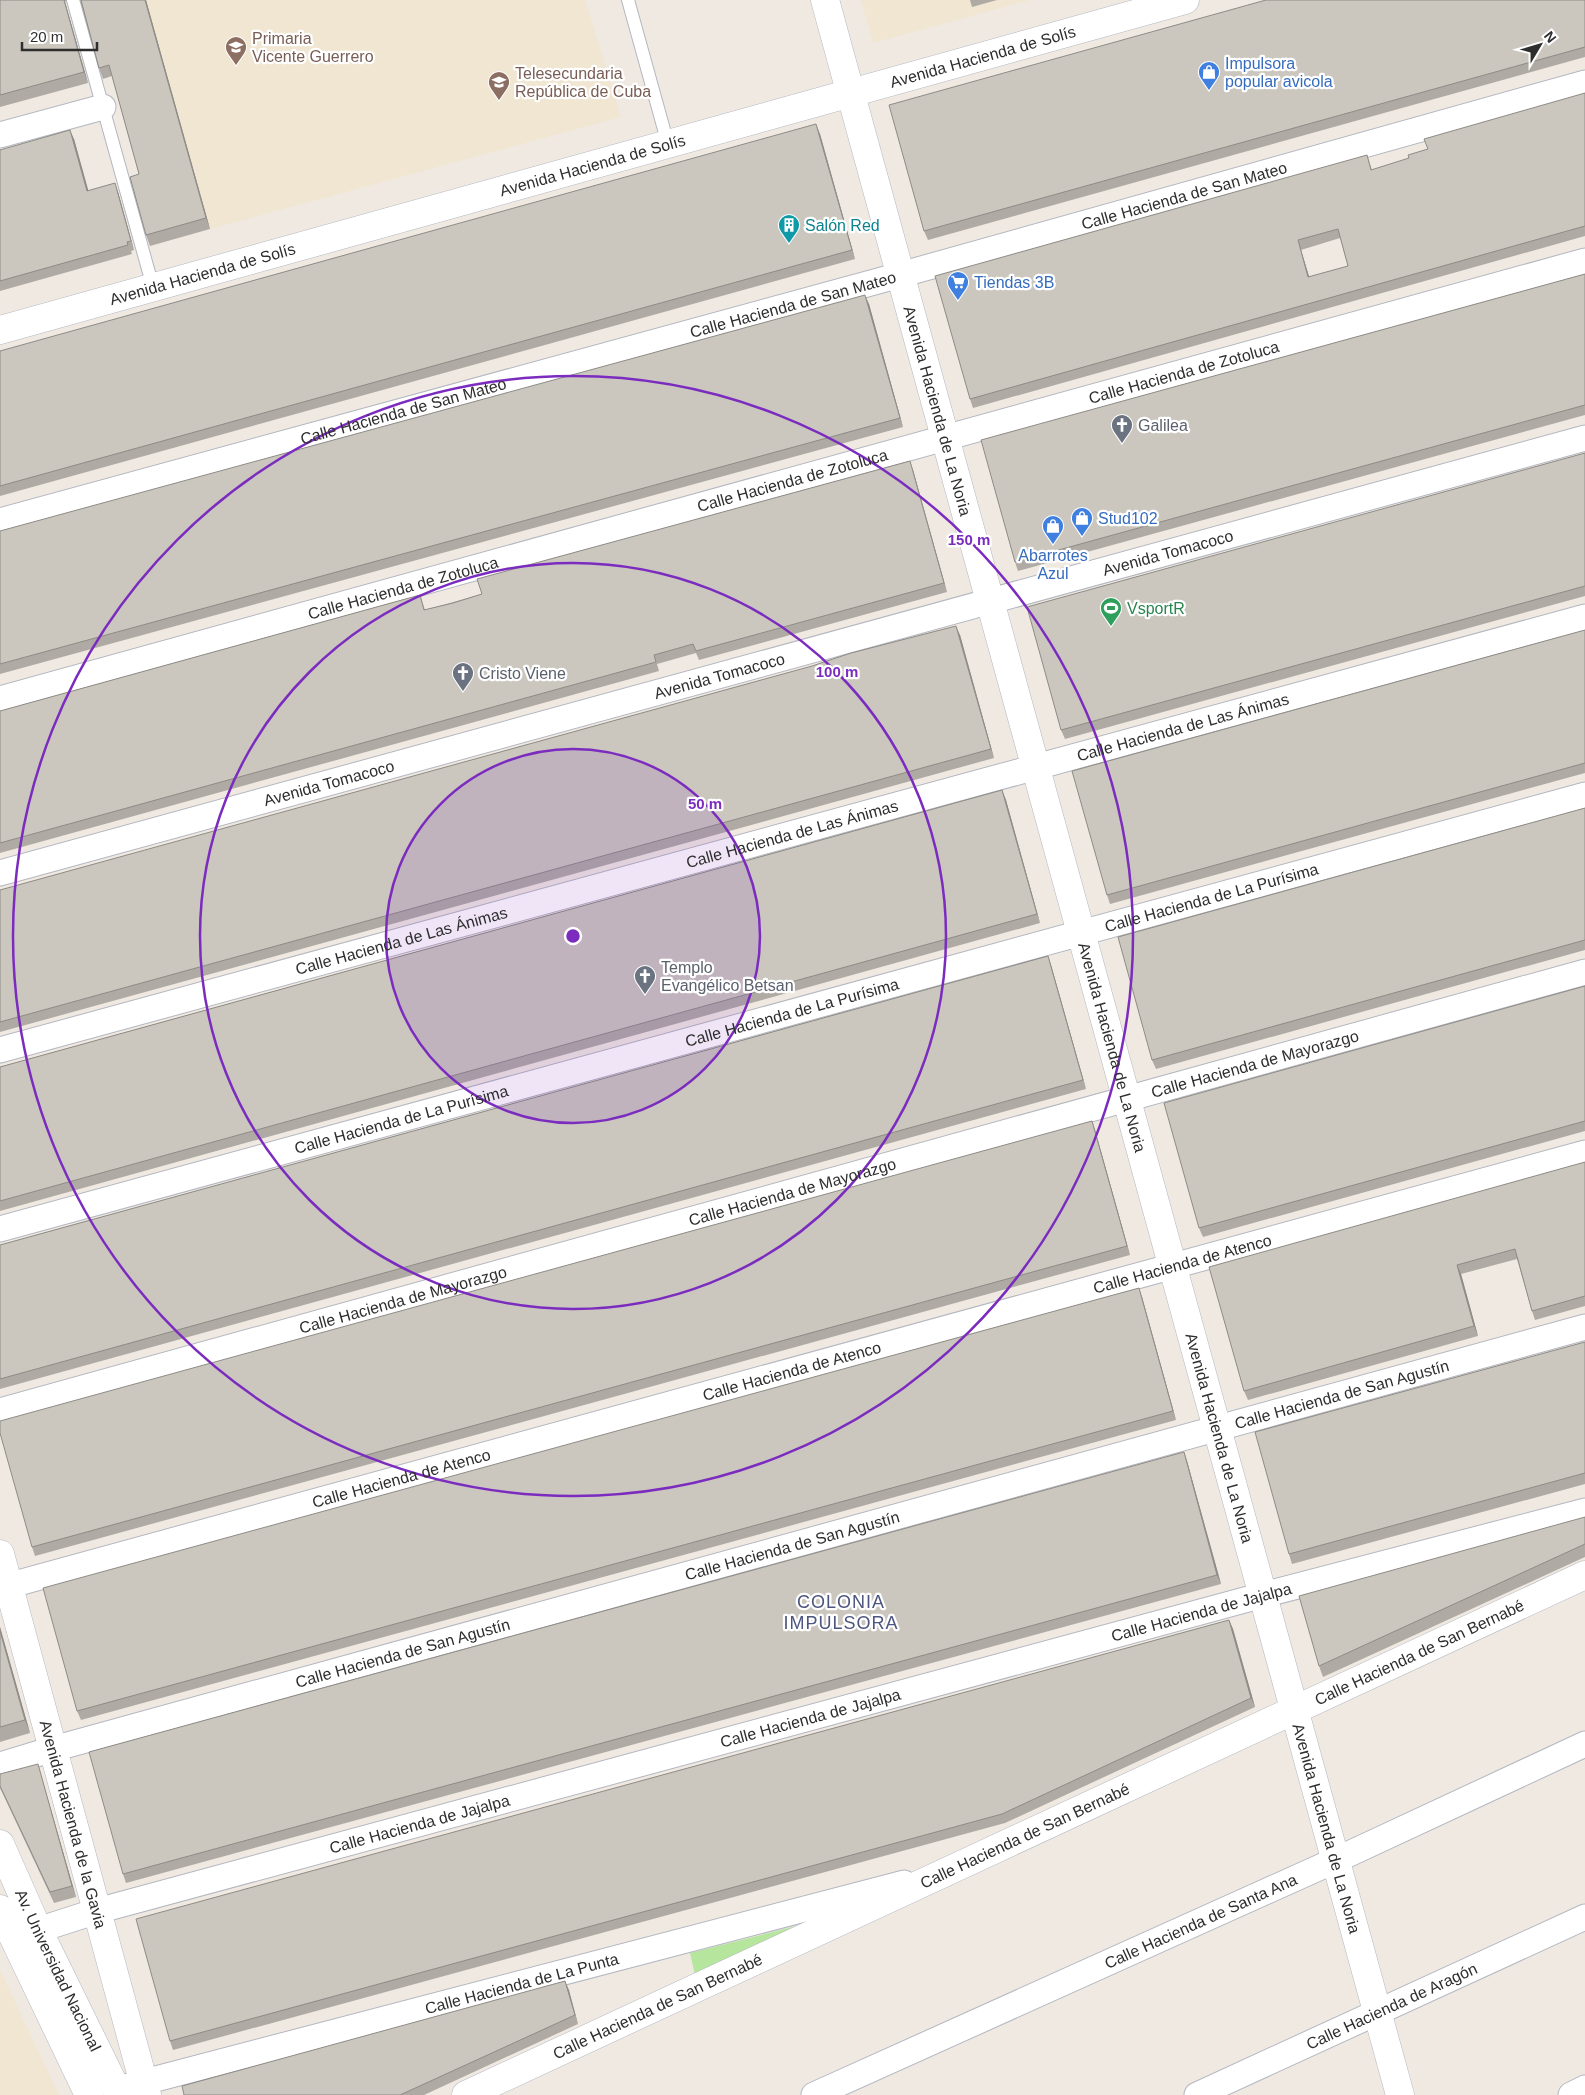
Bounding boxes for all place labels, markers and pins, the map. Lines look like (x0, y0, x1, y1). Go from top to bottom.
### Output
place label: Primaria Vicente Guerrero (252, 30, 374, 65)
school or university icon: Primaria Vicente Guerrero (224, 35, 248, 66)
place label: Impulsora popular avicola (1225, 55, 1333, 90)
shop icon: Impulsora popular avicola (1197, 60, 1221, 91)
place label: Telesecundaria República de Cuba (515, 65, 651, 100)
school or university icon: Telesecundaria República de Cuba (487, 70, 511, 101)
building icon: Salón Red (777, 213, 801, 244)
place label: Salón Red (805, 217, 880, 234)
supermarket icon: Tiendas 3B (946, 270, 970, 301)
place label: Tiendas 3B (974, 274, 1054, 291)
church icon: Galilea (1110, 413, 1134, 444)
place label: Galilea (1138, 417, 1188, 434)
shop icon: Stud102 (1070, 506, 1094, 537)
place label: Stud102 (1098, 510, 1158, 527)
shop icon: Abarrotes Azul (1041, 514, 1065, 545)
place label: Abarrotes Azul (1018, 547, 1088, 582)
sports icon: VsportR (1099, 596, 1123, 627)
place label: VsportR (1127, 600, 1185, 617)
church icon: Cristo Viene (451, 661, 475, 692)
place label: Cristo Viene (479, 665, 566, 682)
centre of rings (564, 927, 582, 945)
place label: Templo Evangélico Betsan (661, 959, 794, 994)
church icon: Templo Evangélico Betsan (633, 964, 657, 995)

